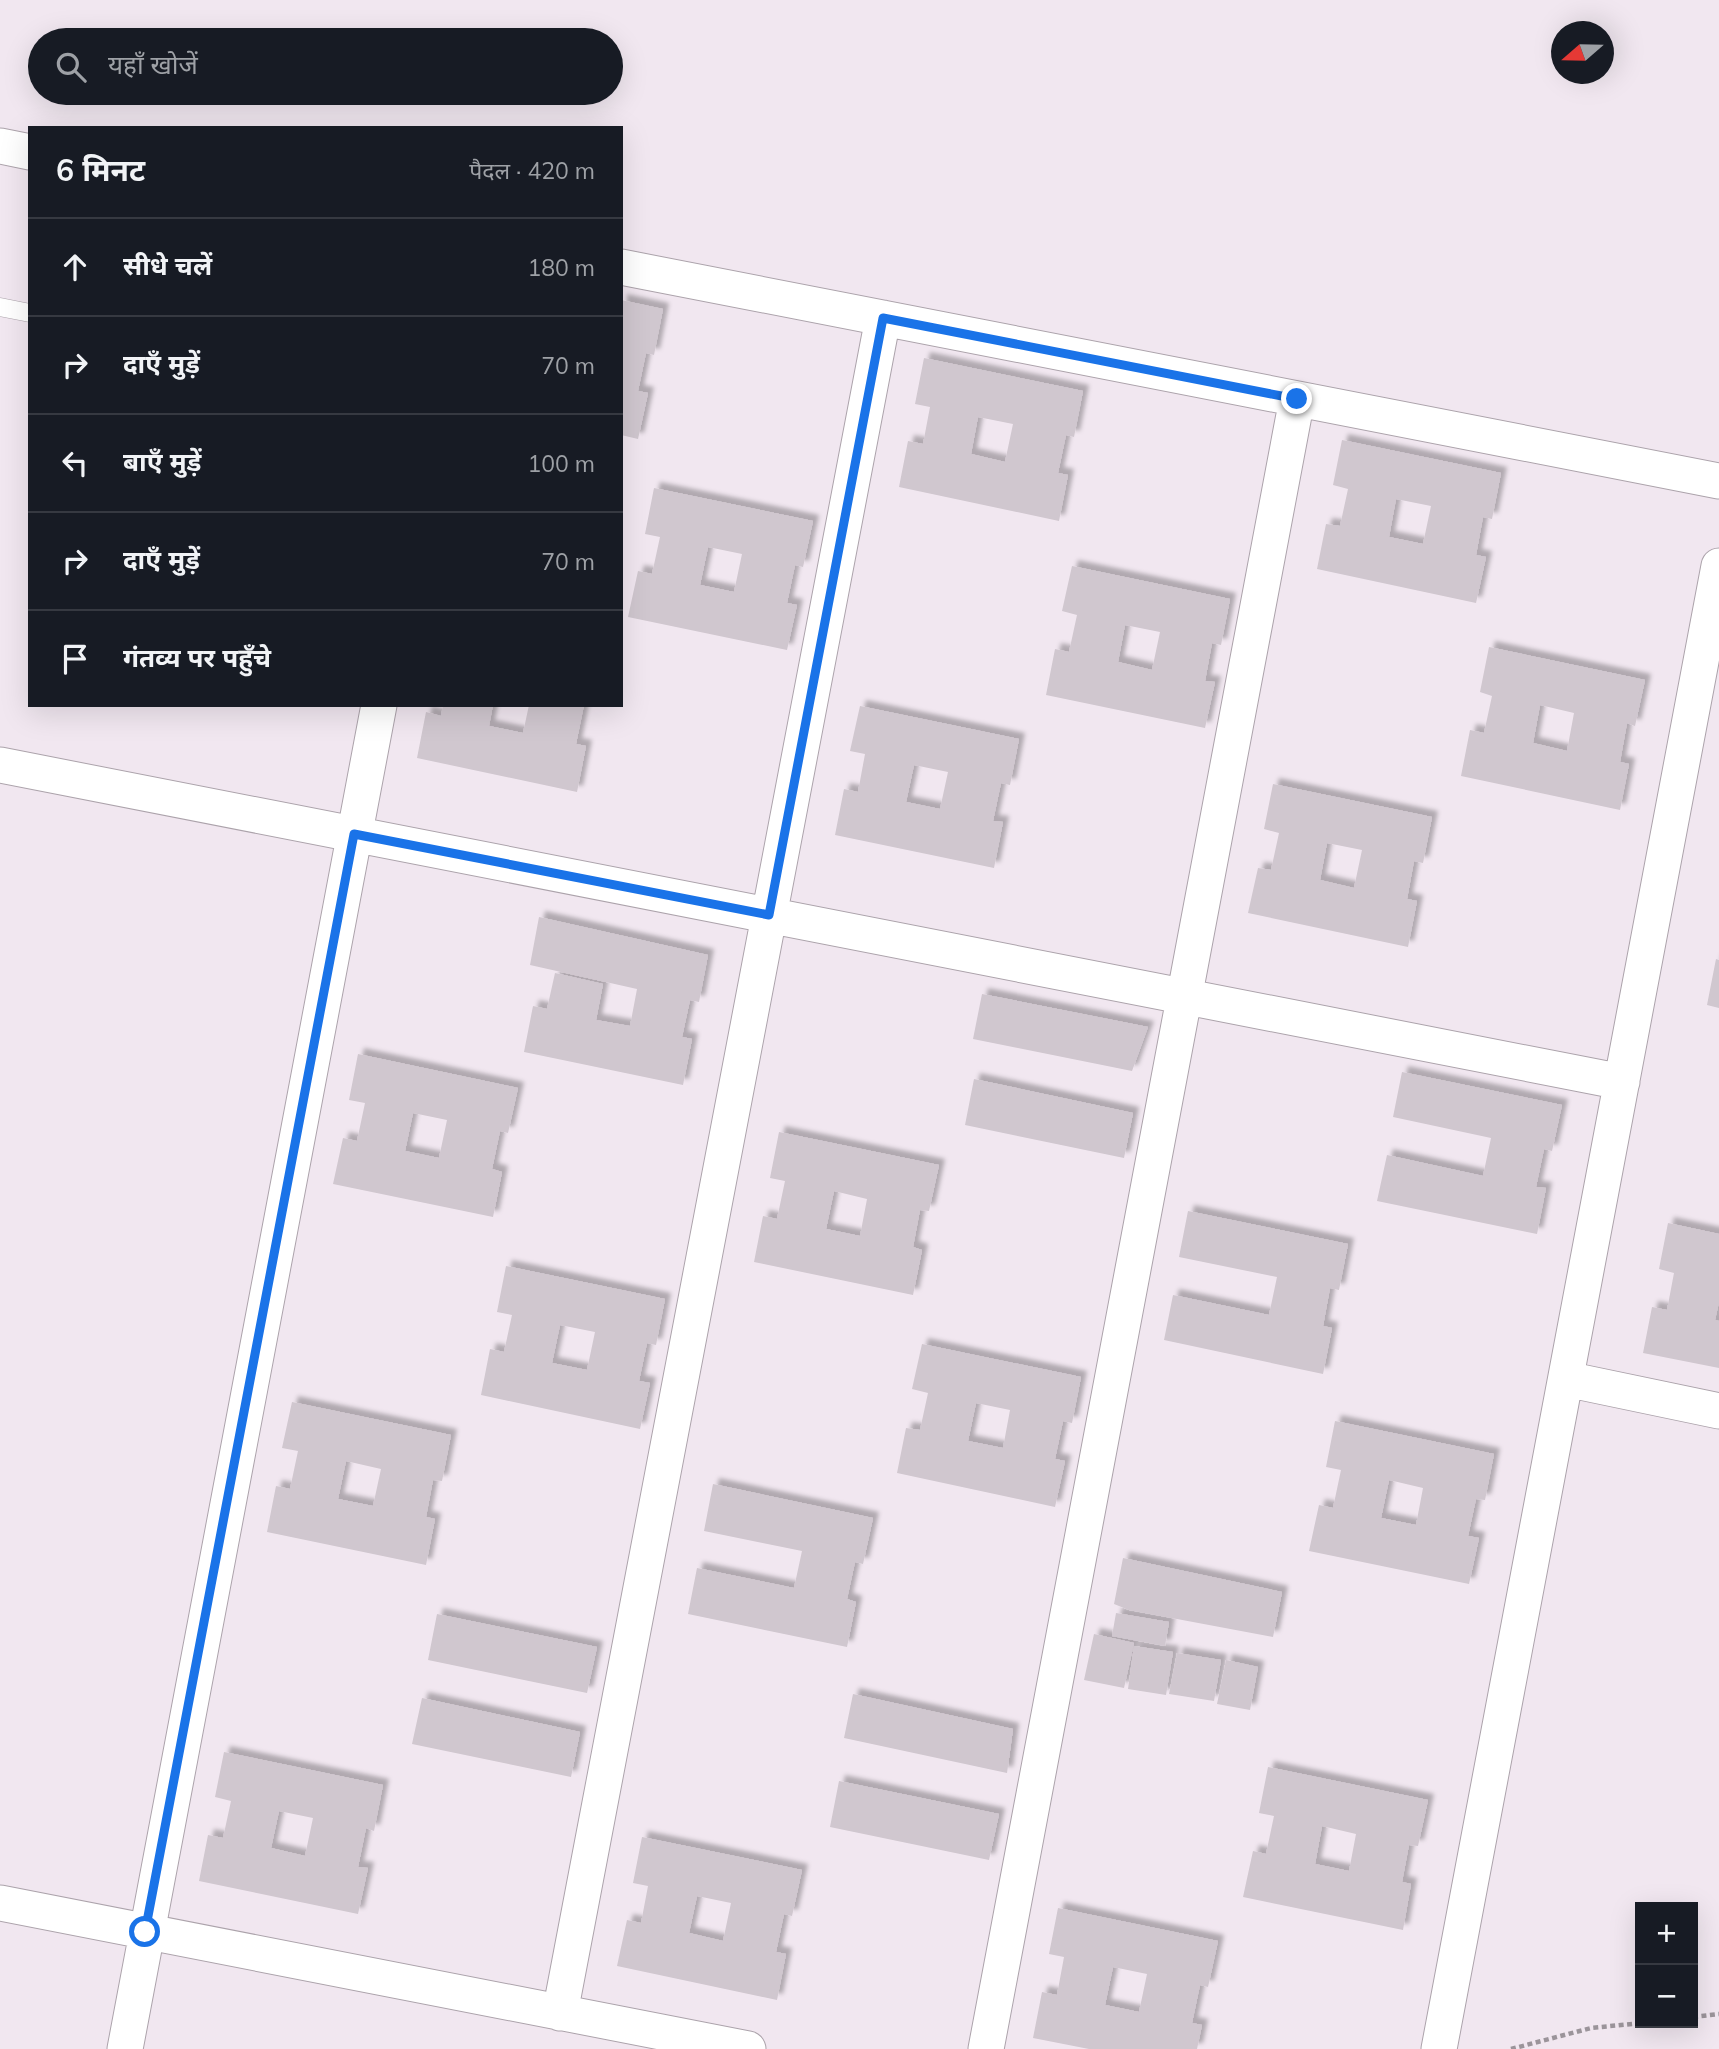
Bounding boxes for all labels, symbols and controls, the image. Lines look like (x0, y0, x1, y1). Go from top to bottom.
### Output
north arrow (1551, 21, 1614, 84)
search box (28, 28, 623, 105)
icon: search (52, 48, 90, 86)
text: यहाँ खोजें (108, 48, 198, 81)
text: 6 मिनट (56, 151, 145, 189)
text: पैदल · 420 m (469, 156, 595, 185)
icon: ahead (56, 248, 94, 286)
text: सीधे चलें (123, 249, 212, 282)
text: 180 m (527, 253, 595, 282)
icon: right (56, 346, 94, 384)
text: दाएँ मुड़ें (123, 347, 200, 380)
text: 70 m (541, 351, 595, 380)
route end (1281, 383, 1312, 414)
icon: left (56, 444, 94, 482)
text: बाएँ मुड़ें (123, 445, 201, 478)
text: 100 m (527, 449, 595, 478)
icon: right (56, 542, 94, 580)
text: दाएँ मुड़ें (123, 543, 200, 576)
text: 70 m (541, 547, 595, 576)
icon: arrive (56, 640, 94, 678)
text: गंतव्य पर पहुँचे (123, 641, 271, 674)
map controls (1635, 1902, 1698, 2028)
button: + (1635, 1902, 1698, 1965)
route start (129, 1916, 160, 1947)
button: − (1635, 1965, 1698, 2028)

